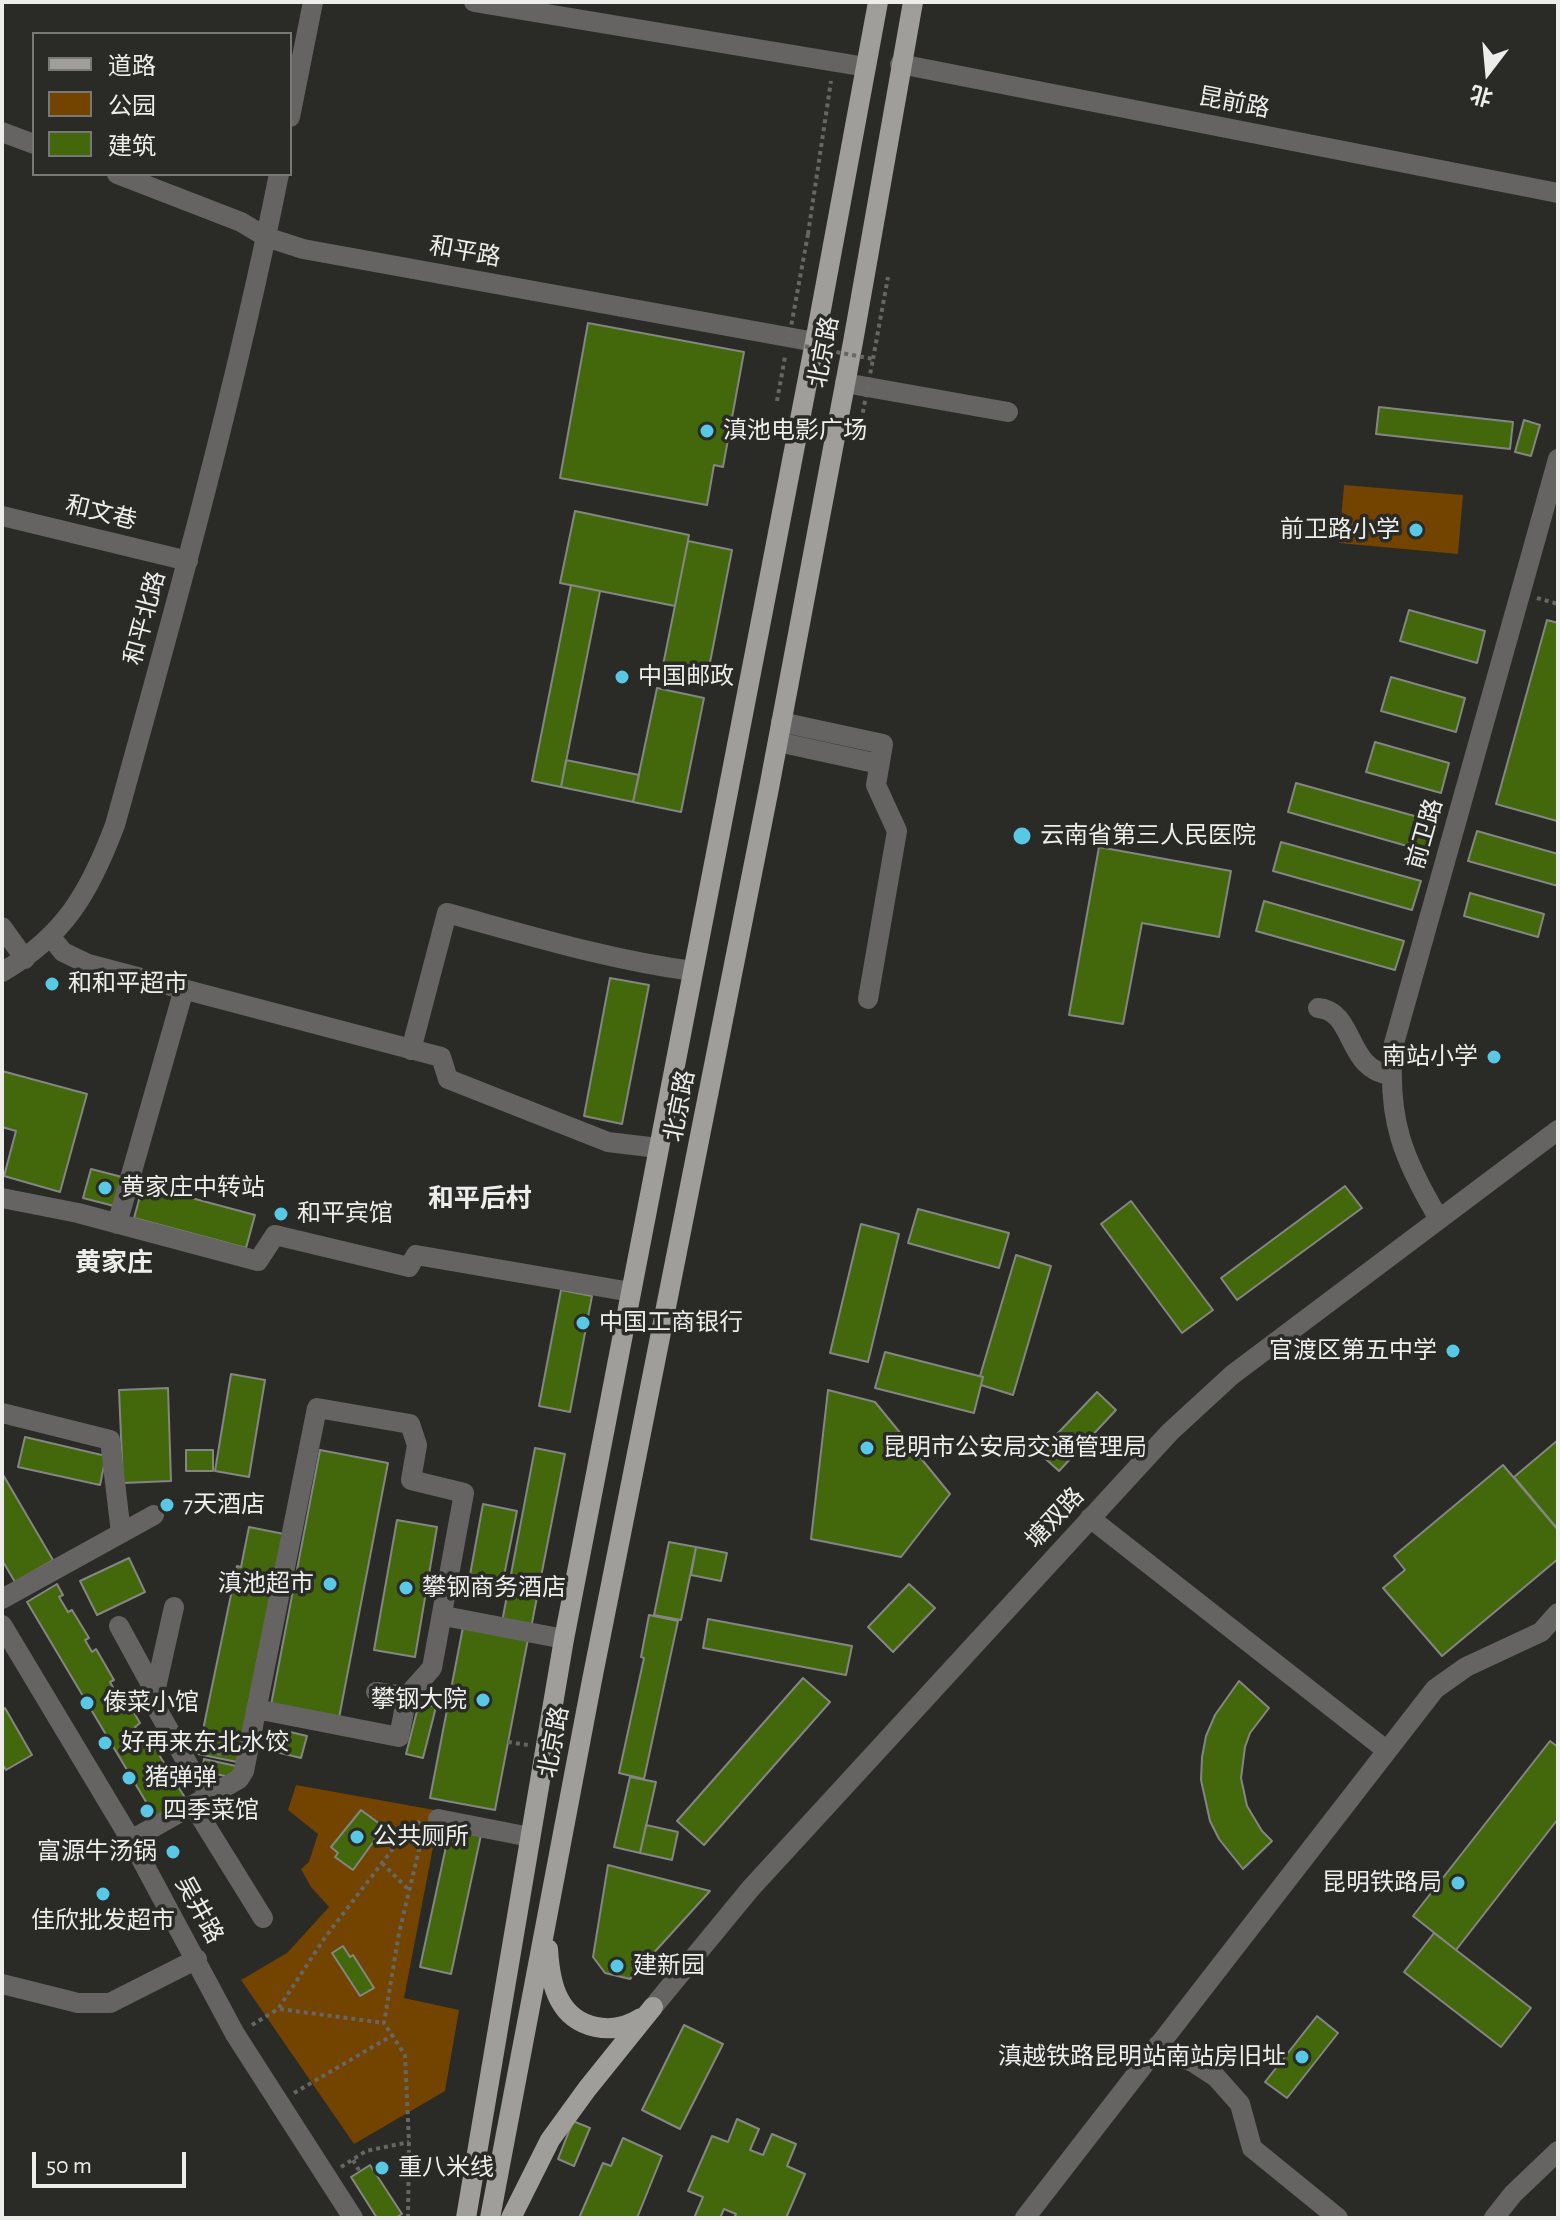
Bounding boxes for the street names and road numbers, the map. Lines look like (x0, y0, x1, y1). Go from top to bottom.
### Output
street label: 昆前路 (1196, 82, 1272, 124)
street label: 和平路 (427, 232, 503, 272)
street label: 北京路 (803, 314, 845, 390)
street label: 和文巷 (63, 490, 139, 536)
street label: 和平北路 (119, 568, 171, 668)
street label: 前卫路 (1401, 795, 1449, 873)
street label: 北京路 (659, 1068, 701, 1144)
street label: 塘双路 (1020, 1482, 1090, 1554)
street label: 北京路 (533, 1704, 575, 1780)
street label: 吴井路 (169, 1872, 229, 1948)

